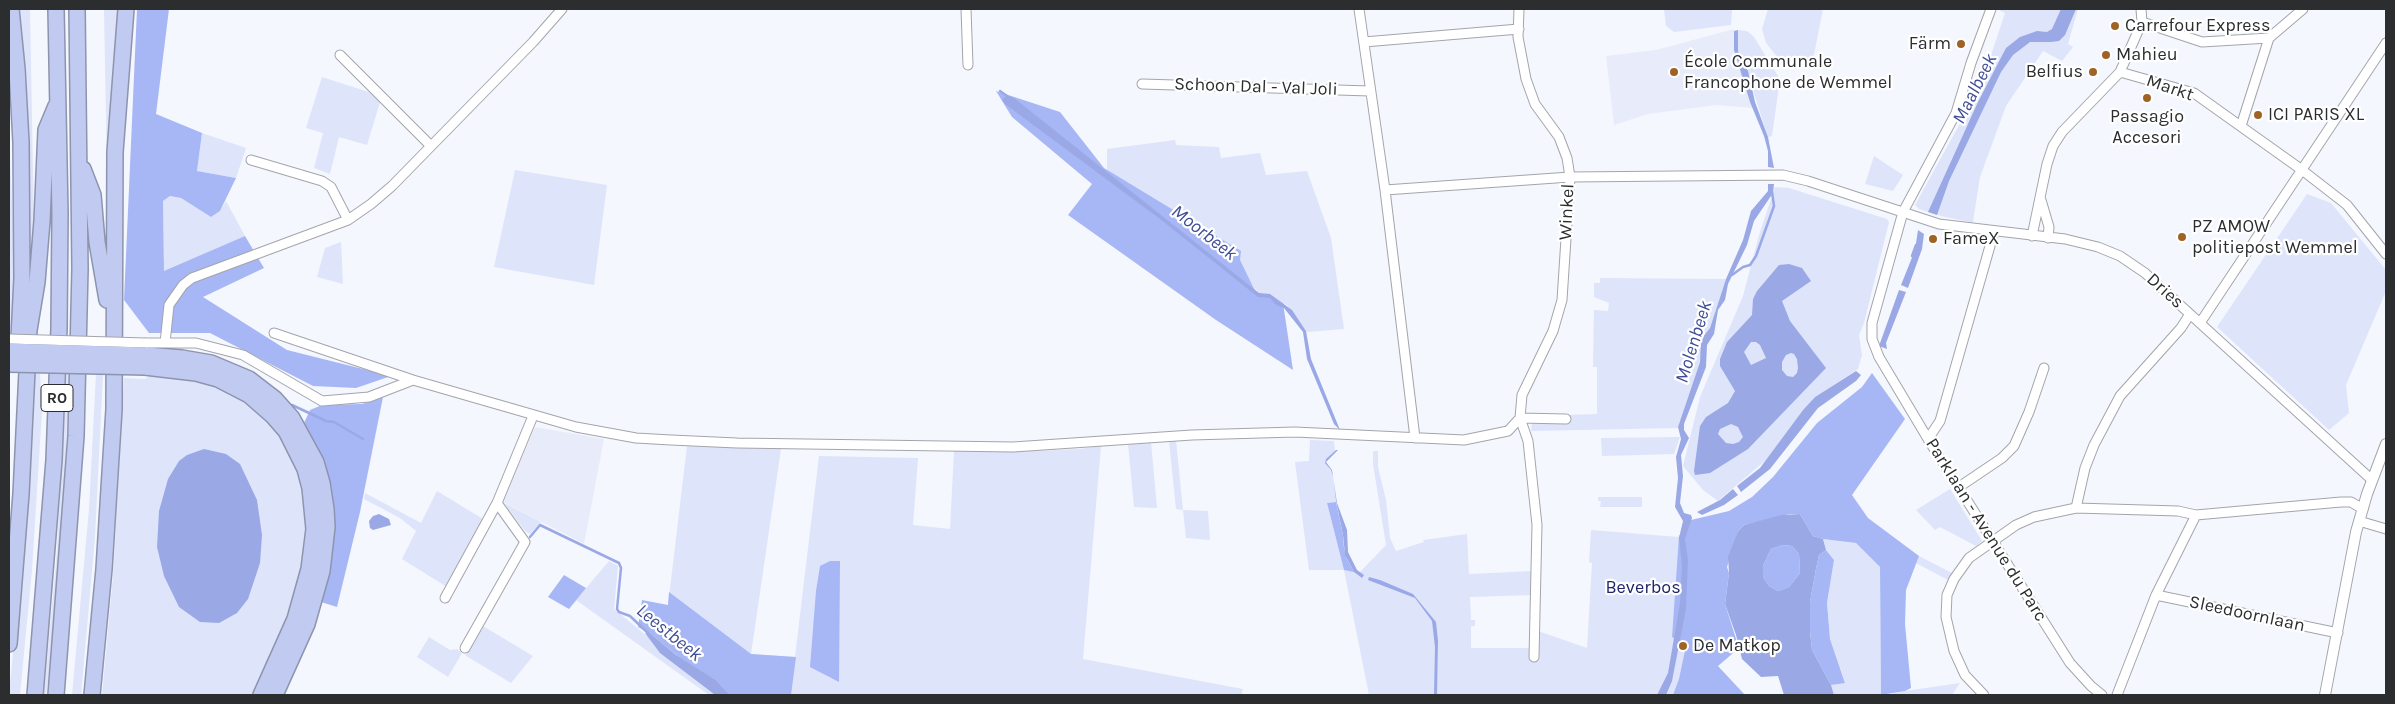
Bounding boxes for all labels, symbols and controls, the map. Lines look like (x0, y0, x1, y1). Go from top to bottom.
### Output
place label: Carrefour Express (2125, 15, 2270, 37)
marker: Carrefour Express (2109, 20, 2121, 32)
place label: Färm (1909, 33, 1951, 55)
marker: Färm (1955, 38, 1967, 50)
place label: Mahieu (2116, 44, 2178, 66)
marker: Mahieu (2100, 49, 2112, 61)
water label: Maalbeek (1948, 50, 2002, 128)
place label: École Communale Francophone de Wemmel (1684, 51, 1892, 94)
place label: Belfius (2026, 61, 2083, 83)
marker: École Communale Francophone de Wemmel (1668, 66, 1680, 78)
marker: Belfius (2087, 66, 2099, 78)
street label: Markt (2144, 70, 2196, 106)
street label: Schoon Dal - Val Joli (1174, 73, 1338, 101)
marker: Passagio Accesori (2141, 92, 2153, 104)
place label: ICI PARIS XL (2268, 104, 2364, 126)
place label: Passagio Accesori (2110, 106, 2184, 148)
marker: ICI PARIS XL (2252, 109, 2264, 121)
street label: Winkel (1555, 183, 1579, 241)
water label: Moorbeek (1167, 200, 1241, 266)
place label: PZ AMOW politiepost Wemmel (2192, 216, 2358, 258)
place label: FameX (1943, 228, 2000, 250)
marker: PZ AMOW politiepost Wemmel (2176, 231, 2188, 243)
marker: FameX (1927, 233, 1939, 245)
street label: Dries (2142, 269, 2188, 313)
water label: Molenbeek (1671, 298, 1717, 386)
road number: R0 (41, 384, 73, 412)
street label: Parklaan - Avenue du Parc (1921, 434, 2051, 626)
park label: Beverbos (1605, 577, 1681, 599)
street label: Sleedoornlaan (2187, 591, 2307, 637)
water label: Leestbeek (631, 600, 707, 666)
place label: De Matkop (1693, 635, 1781, 657)
marker: De Matkop (1677, 640, 1689, 652)

